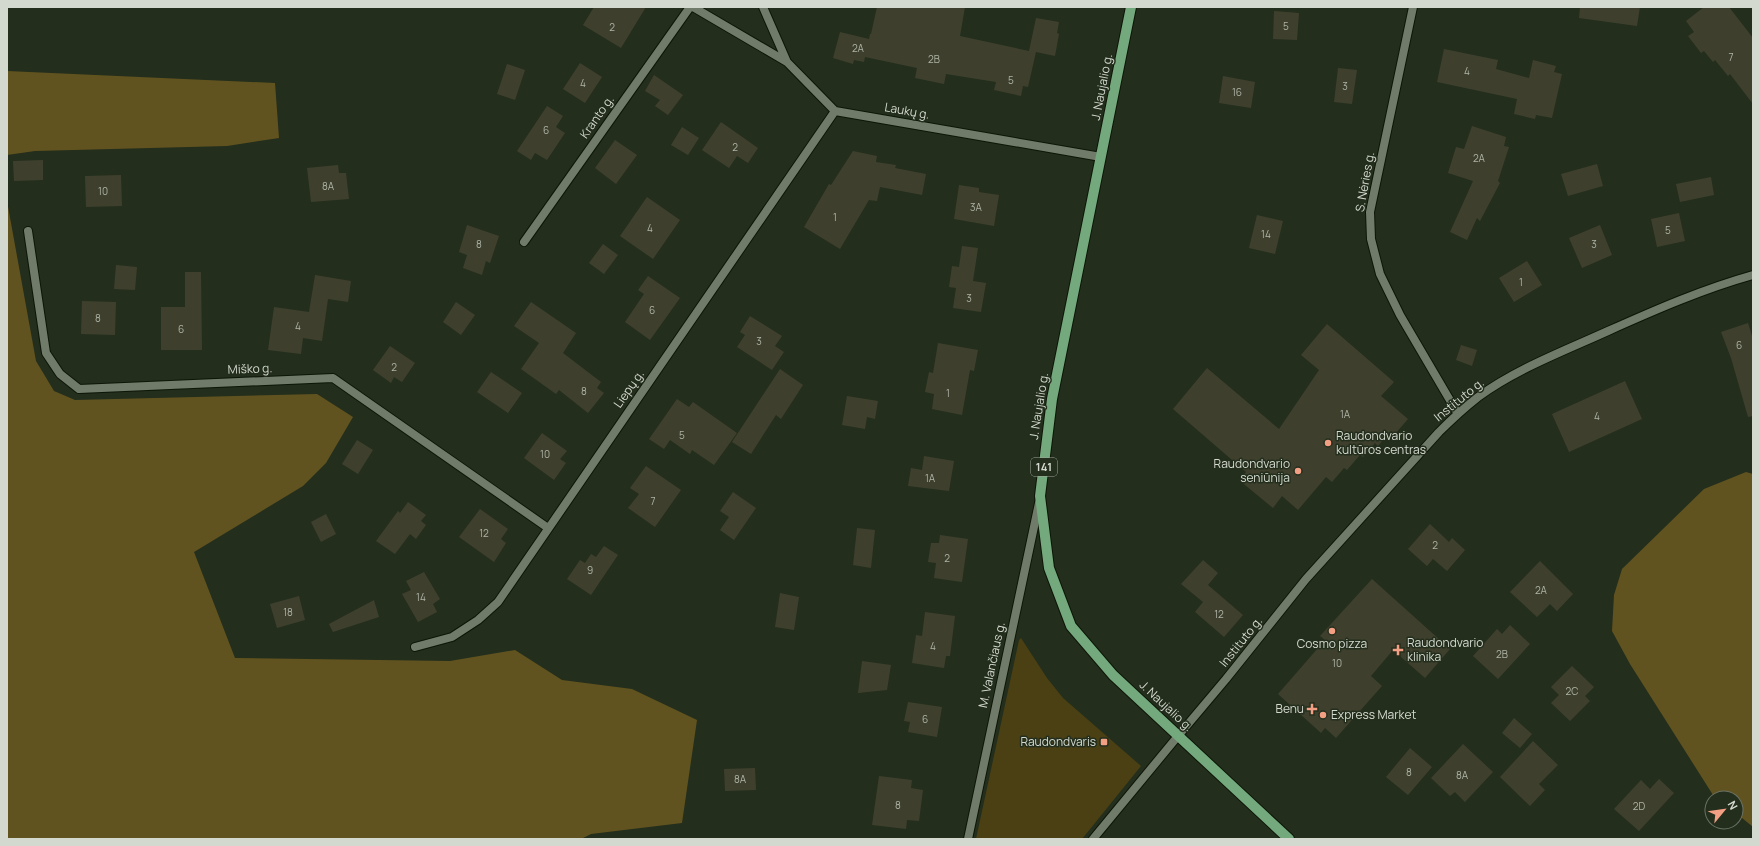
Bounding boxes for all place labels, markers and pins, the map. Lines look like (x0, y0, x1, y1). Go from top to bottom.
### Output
place label: Raudondvario kultūros centras (1336, 427, 1426, 458)
marker: Raudondvario kultūros centras (1323, 438, 1333, 448)
place label: Raudondvario seniūnija (1214, 455, 1290, 486)
marker: Raudondvario seniūnija (1293, 466, 1303, 476)
marker: Cosmo pizza (1327, 626, 1337, 636)
place label: Raudondvario klinika (1407, 634, 1483, 665)
place label: Cosmo pizza (1297, 635, 1367, 652)
marker: Raudondvario klinika (1392, 644, 1404, 656)
place label: Benu (1276, 700, 1304, 717)
marker: Benu (1307, 704, 1317, 714)
place label: Express Market (1331, 706, 1416, 723)
marker: Express Market (1318, 710, 1328, 720)
place label: Raudondvaris (1020, 733, 1096, 750)
marker: Raudondvaris (1099, 737, 1109, 747)

